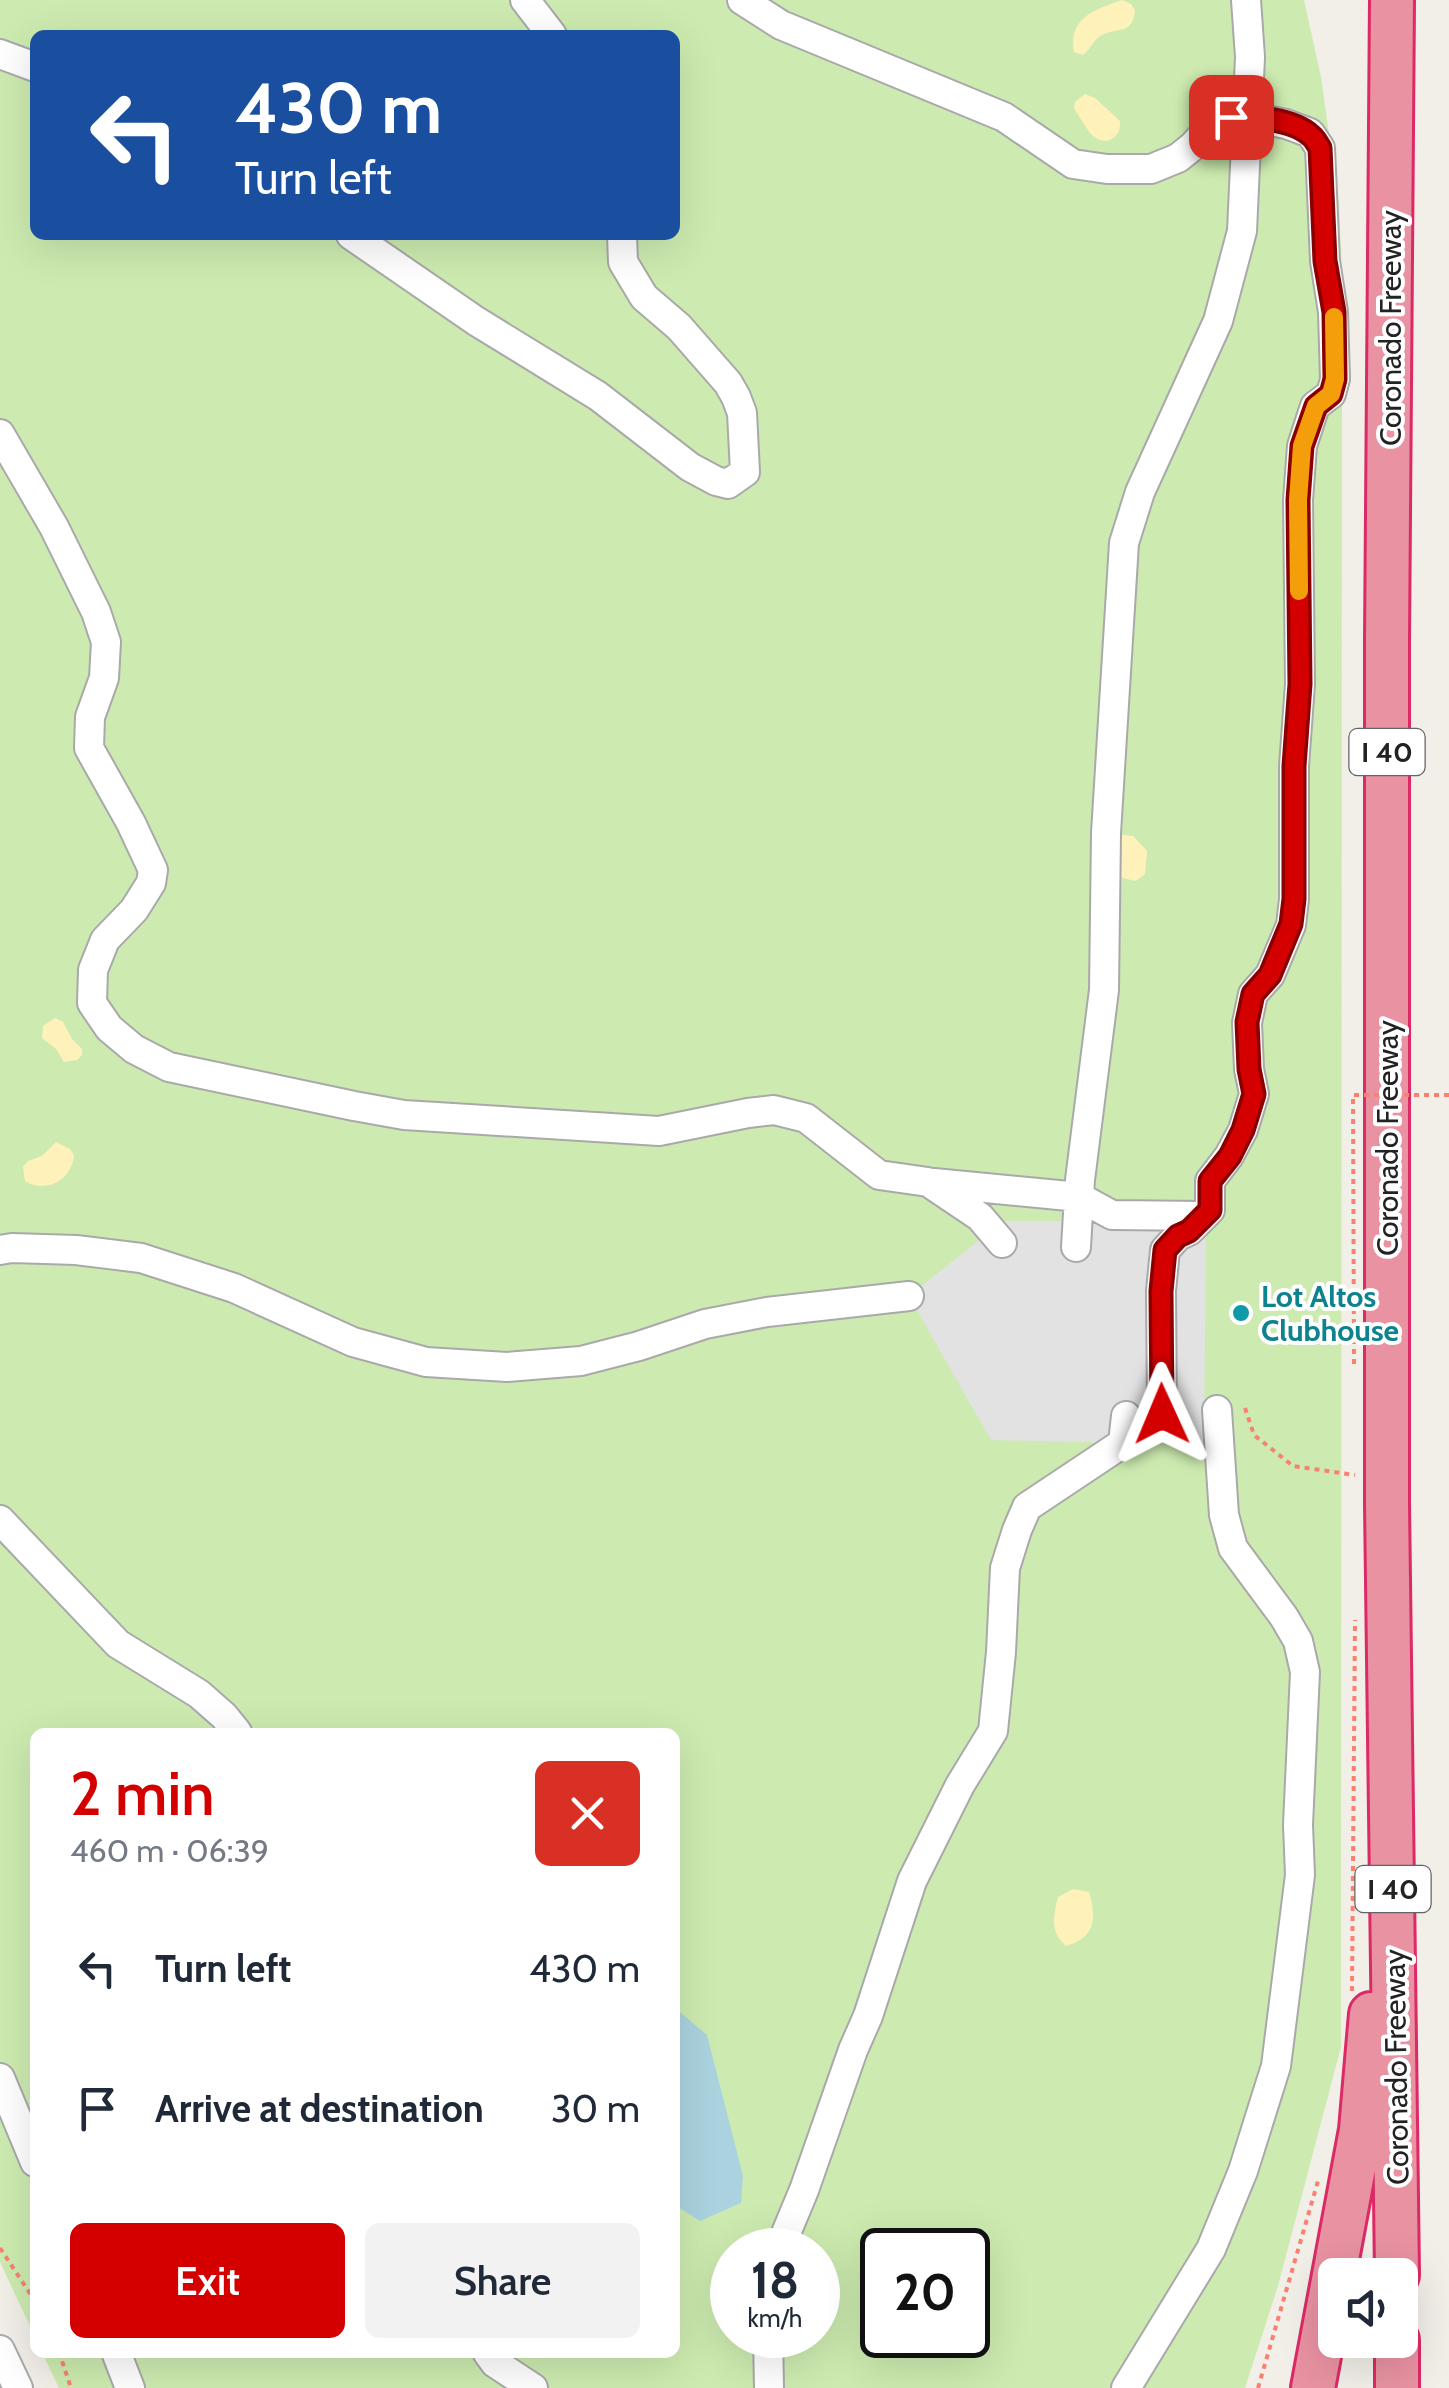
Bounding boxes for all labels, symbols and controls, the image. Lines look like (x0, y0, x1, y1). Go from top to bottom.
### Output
text: 430 m (235, 65, 442, 151)
icon: left (70, 70, 200, 200)
pin (1189, 75, 1274, 160)
icon: arrive (1204, 90, 1259, 145)
text: Turn left (235, 151, 392, 205)
street label: Coronado Freeway (1372, 210, 1409, 446)
road number: I 40 (1350, 729, 1424, 775)
street label: Coronado Freeway (1369, 1020, 1406, 1256)
place label: Lot Altos Clubhouse (1261, 1278, 1399, 1349)
marker: Lot Altos Clubhouse (1230, 1302, 1252, 1324)
position arrow (1110, 1362, 1214, 1466)
text: 2 min (70, 1757, 215, 1830)
button: close (535, 1761, 640, 1866)
text: 460 m · 06:39 (70, 1831, 269, 1870)
road number: I 40 (1356, 1866, 1430, 1912)
icon: left (70, 1941, 125, 1996)
text: Turn left (155, 1945, 291, 1992)
text: 430 m (529, 1945, 640, 1992)
street label: Coronado Freeway (1375, 1949, 1417, 2185)
icon: arrive (70, 2081, 125, 2136)
text: Arrive at destination (155, 2085, 484, 2132)
text: 30 m (551, 2085, 640, 2132)
button: Exit (70, 2223, 345, 2338)
button: Share (365, 2223, 640, 2338)
speed limit sign: 20 (860, 2228, 990, 2358)
text: 18 (751, 2250, 799, 2311)
map controls (1318, 2258, 1418, 2358)
button: sound (1318, 2258, 1418, 2358)
text: km/h (748, 2303, 802, 2333)

